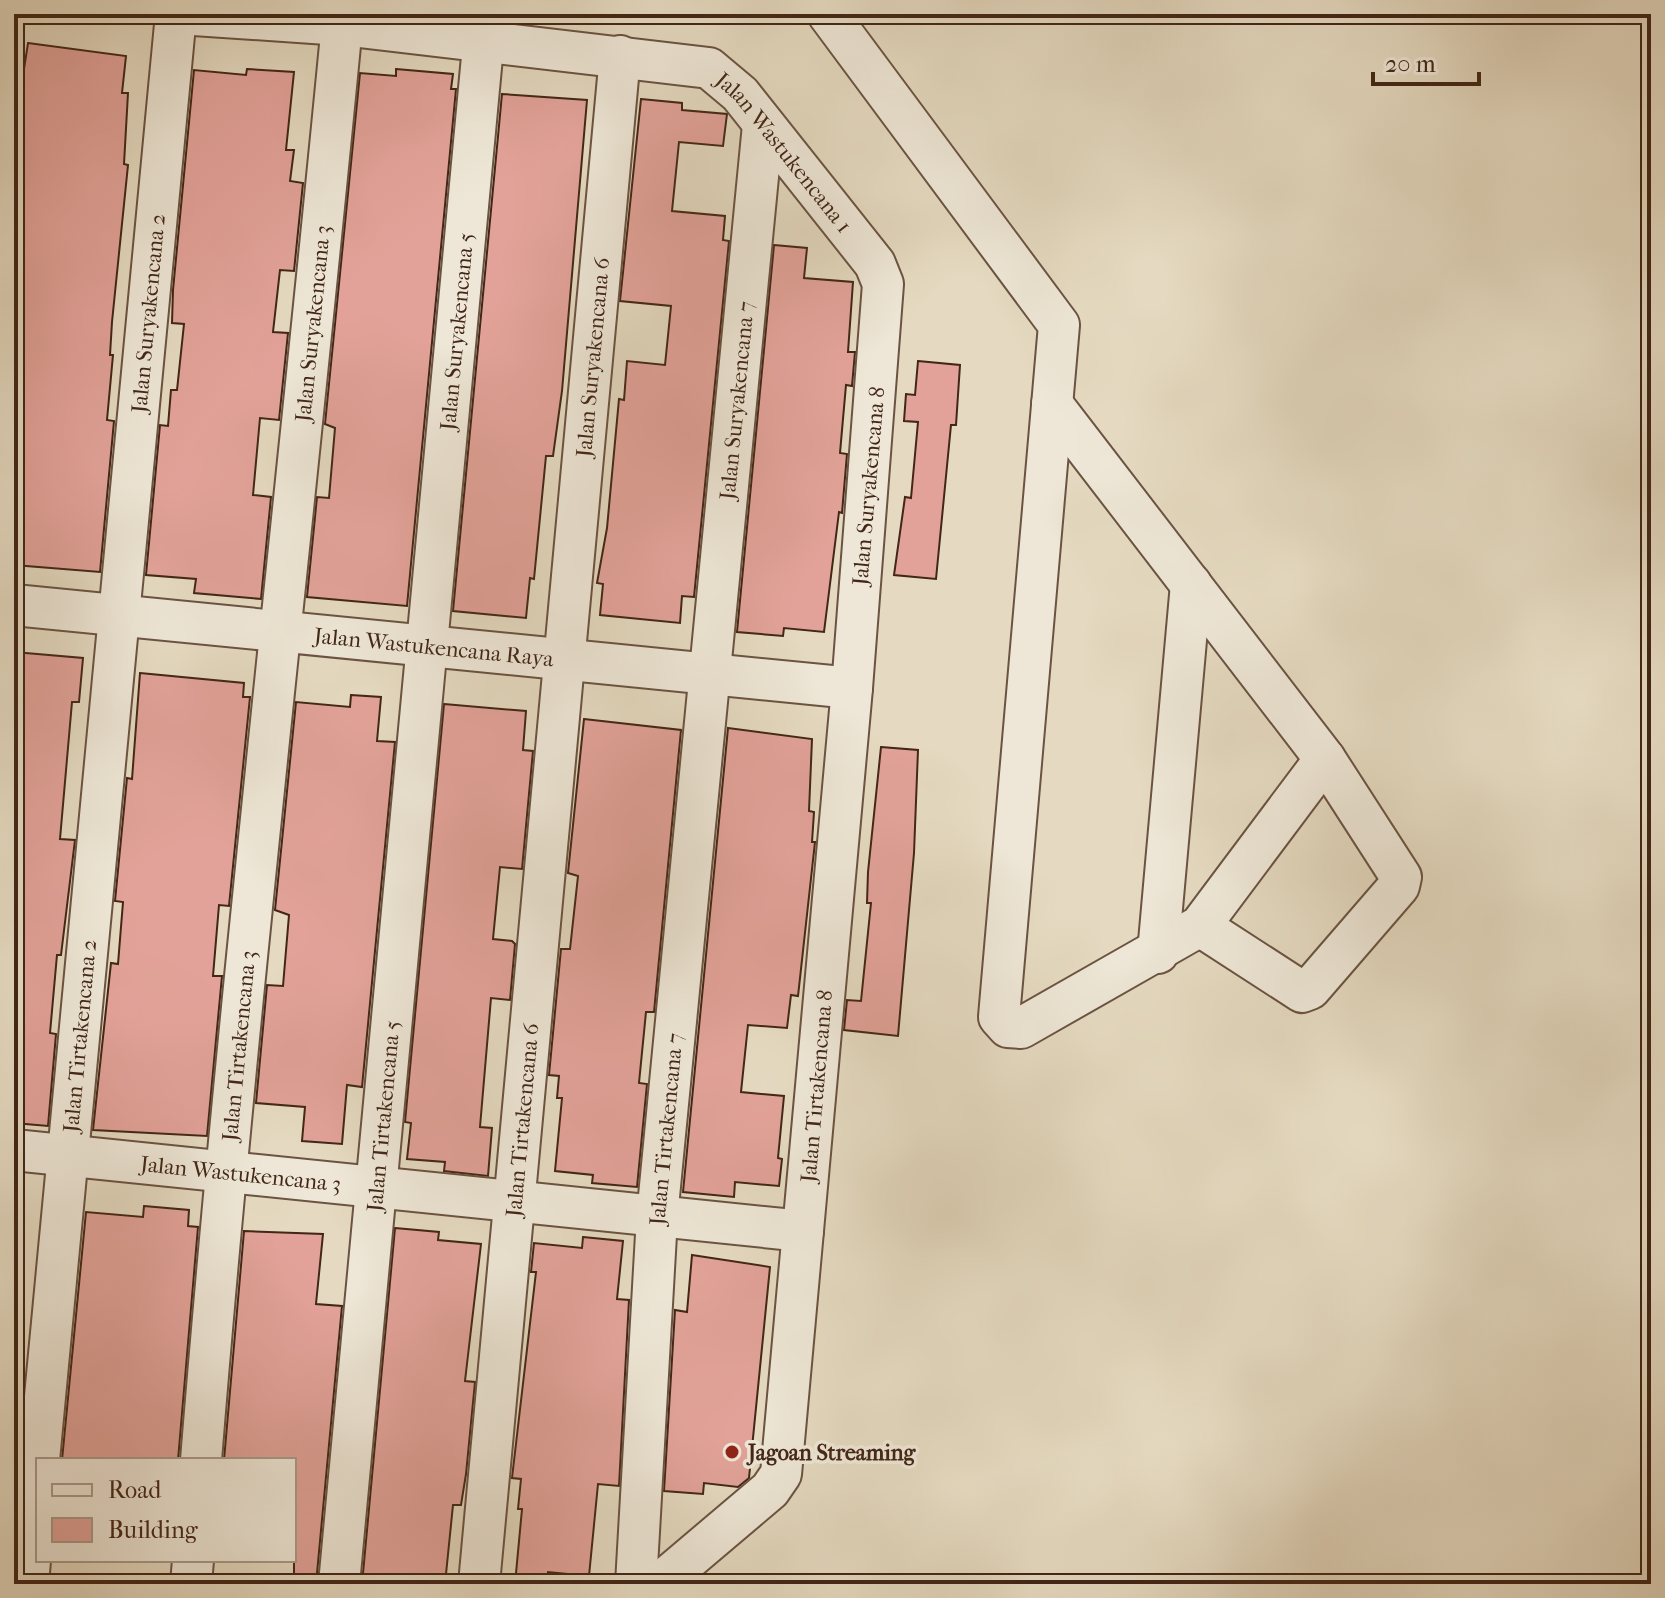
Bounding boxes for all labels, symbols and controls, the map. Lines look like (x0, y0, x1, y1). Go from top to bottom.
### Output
scale bar (1373, 36, 1479, 86)
text: 20 m (1385, 50, 1436, 78)
street label: Jalan Wastukencana 1 (708, 66, 857, 238)
street label: Jalan Suryakencana 2 (126, 212, 171, 416)
street label: Jalan Suryakencana 3 (290, 224, 336, 425)
street label: Jalan Suryakencana 5 (435, 232, 479, 433)
street label: Jalan Suryakencana 6 (571, 256, 615, 460)
street label: Jalan Suryakencana 7 (715, 300, 760, 503)
street label: Jalan Suryakencana 8 (847, 386, 891, 589)
street label: Jalan Wastukencana Raya (311, 623, 556, 672)
street label: Jalan Tirtakencana 2 (58, 938, 102, 1136)
street label: Jalan Tirtakencana 3 (217, 949, 262, 1144)
street label: Jalan Tirtakencana 8 (795, 989, 838, 1185)
street label: Jalan Tirtakencana 5 (362, 1019, 406, 1215)
street label: Jalan Tirtakencana 6 (501, 1022, 545, 1220)
street label: Jalan Tirtakencana 7 (644, 1032, 689, 1228)
street label: Jalan Wastukencana 3 (137, 1151, 342, 1198)
place label: Jagoan Streaming (746, 1440, 917, 1466)
marker: Jagoan Streaming (723, 1443, 741, 1461)
legend (36, 1458, 296, 1562)
text: Road (108, 1476, 162, 1504)
text: Building (108, 1516, 199, 1544)

